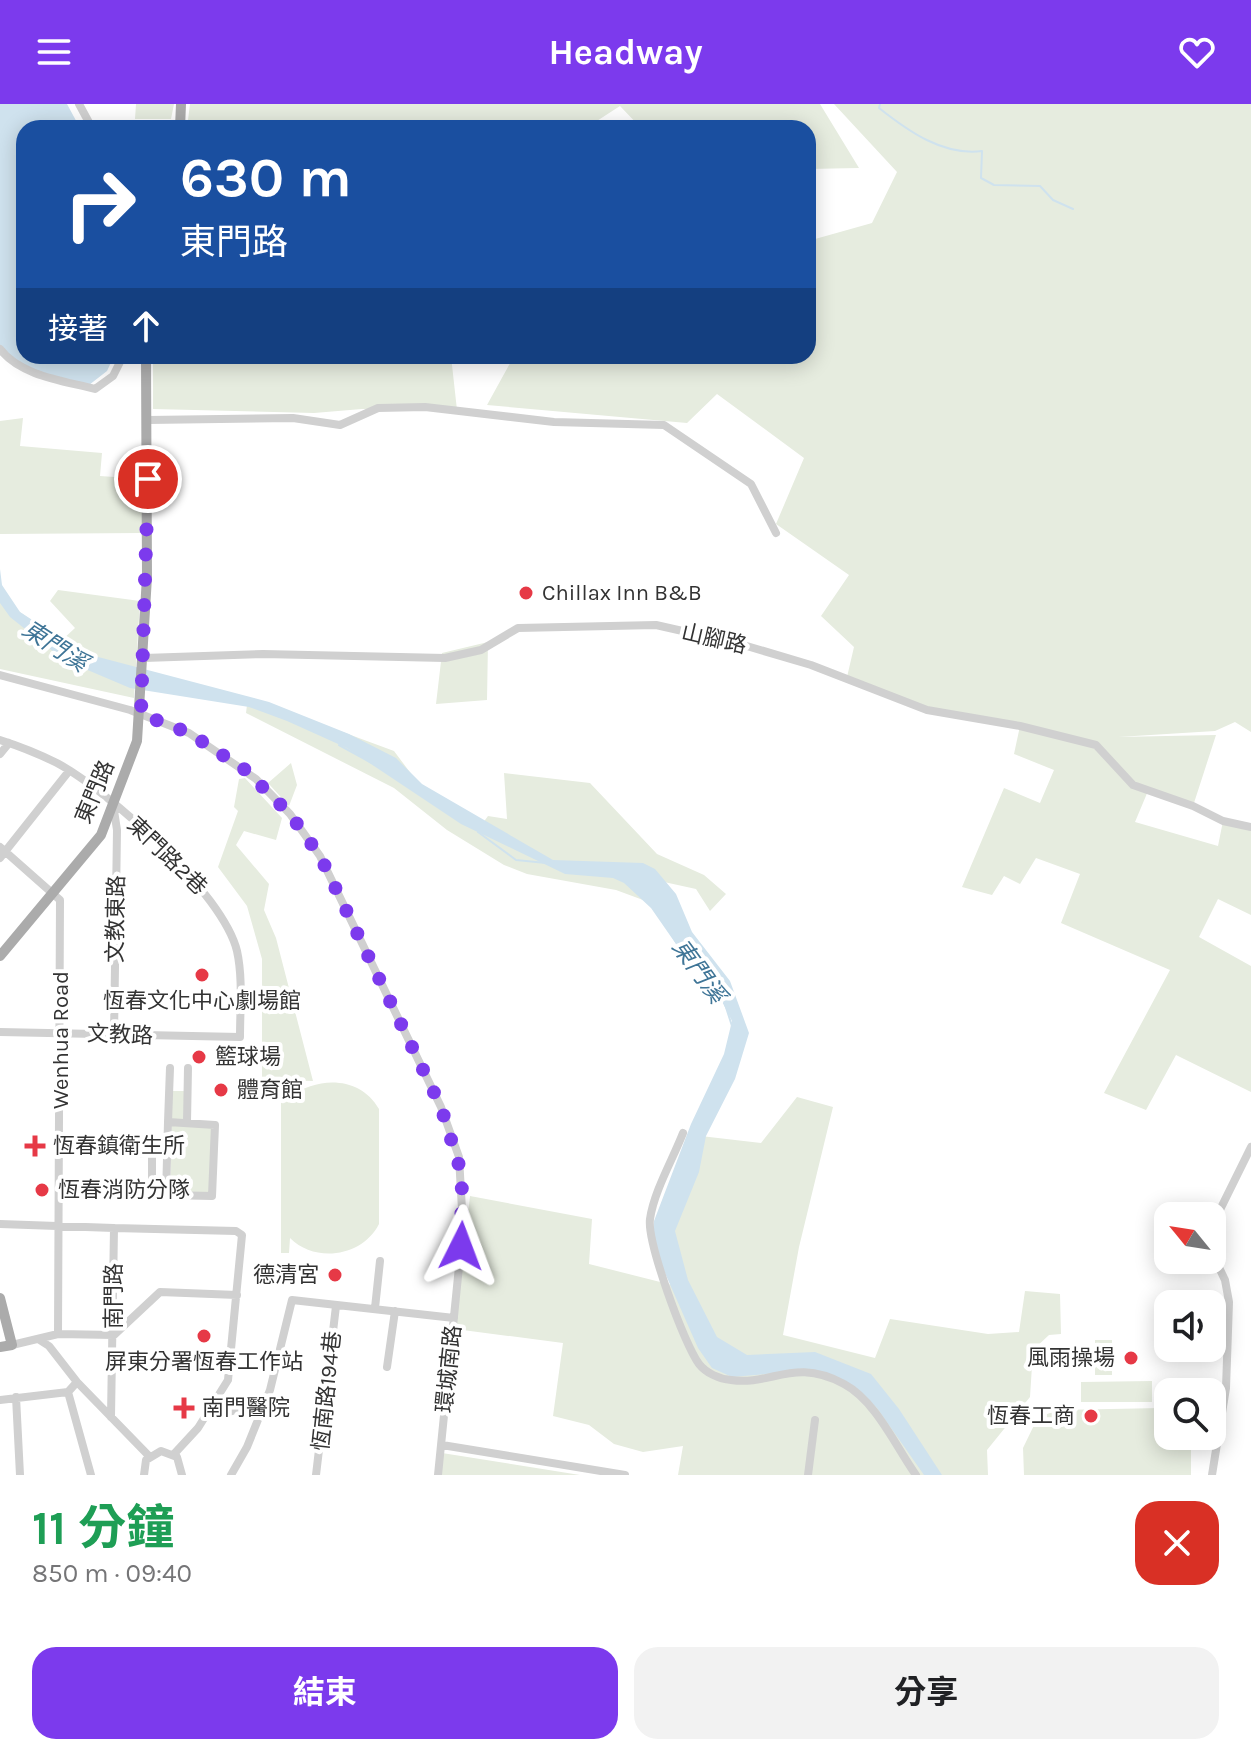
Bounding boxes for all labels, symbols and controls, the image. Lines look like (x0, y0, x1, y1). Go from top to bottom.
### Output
icon: menu (32, 30, 76, 74)
icon: heart (1175, 30, 1219, 74)
text: Headway (548, 31, 703, 73)
text: 630 m (180, 145, 352, 210)
icon: right (48, 152, 152, 256)
text: 東門路 (180, 221, 288, 263)
icon: ahead (124, 304, 168, 348)
text: 接著 (48, 311, 108, 347)
pin (114, 445, 182, 513)
icon: arrive (126, 457, 170, 501)
place label: Chillax Inn B&B (542, 580, 702, 606)
marker: Chillax Inn B&B (517, 584, 535, 602)
water label: 東門溪 (17, 615, 95, 679)
street label: 山腳路 (679, 619, 749, 659)
street label: 東門路 (70, 757, 120, 827)
street label: 東門路2巷 (122, 812, 212, 900)
street label: 文教東路 (102, 875, 130, 963)
water label: 東門溪 (667, 934, 733, 1011)
marker: 恆春文化中心劇場館 (193, 966, 211, 984)
street label: Wenhua Road (48, 971, 74, 1109)
place label: 恆春文化中心劇場館 (103, 988, 301, 1014)
street label: 文教路 (87, 1021, 153, 1049)
place label: 籃球場 (215, 1044, 281, 1070)
marker: 籃球場 (190, 1048, 208, 1066)
place label: 體育館 (237, 1077, 303, 1103)
marker: 體育館 (212, 1081, 230, 1099)
place label: 恆春鎮衛生所 (53, 1133, 185, 1159)
marker: 恆春鎮衛生所 (24, 1135, 46, 1157)
place label: 恆春消防分隊 (58, 1177, 190, 1203)
marker: 恆春消防分隊 (33, 1181, 51, 1199)
north arrow (1154, 1202, 1226, 1274)
map controls (1154, 1202, 1226, 1450)
position arrow (419, 1204, 503, 1288)
place label: 德清宮 (253, 1262, 319, 1288)
street label: 南門路 (101, 1263, 127, 1329)
marker: 德清宮 (326, 1266, 344, 1284)
button: sound (1154, 1290, 1226, 1362)
street label: 環城南路 (431, 1324, 467, 1414)
marker: 屏東分署恆春工作站 (195, 1327, 213, 1345)
street label: 恆南路194巷 (308, 1330, 346, 1452)
place label: 風雨操場 (1027, 1345, 1115, 1371)
place label: 屏東分署恆春工作站 (105, 1349, 303, 1375)
marker: 風雨操場 (1122, 1349, 1140, 1367)
button: search (1154, 1378, 1226, 1450)
place label: 南門醫院 (202, 1395, 290, 1421)
marker: 南門醫院 (173, 1397, 195, 1419)
place label: 恆春工商 (987, 1403, 1075, 1429)
marker: 恆春工商 (1082, 1407, 1100, 1425)
text: 11 分鐘 (32, 1500, 174, 1556)
button: close (1135, 1501, 1219, 1585)
text: 850 m · 09:40 (32, 1558, 192, 1589)
button: 結束 (32, 1647, 618, 1739)
button: 分享 (634, 1647, 1219, 1739)

